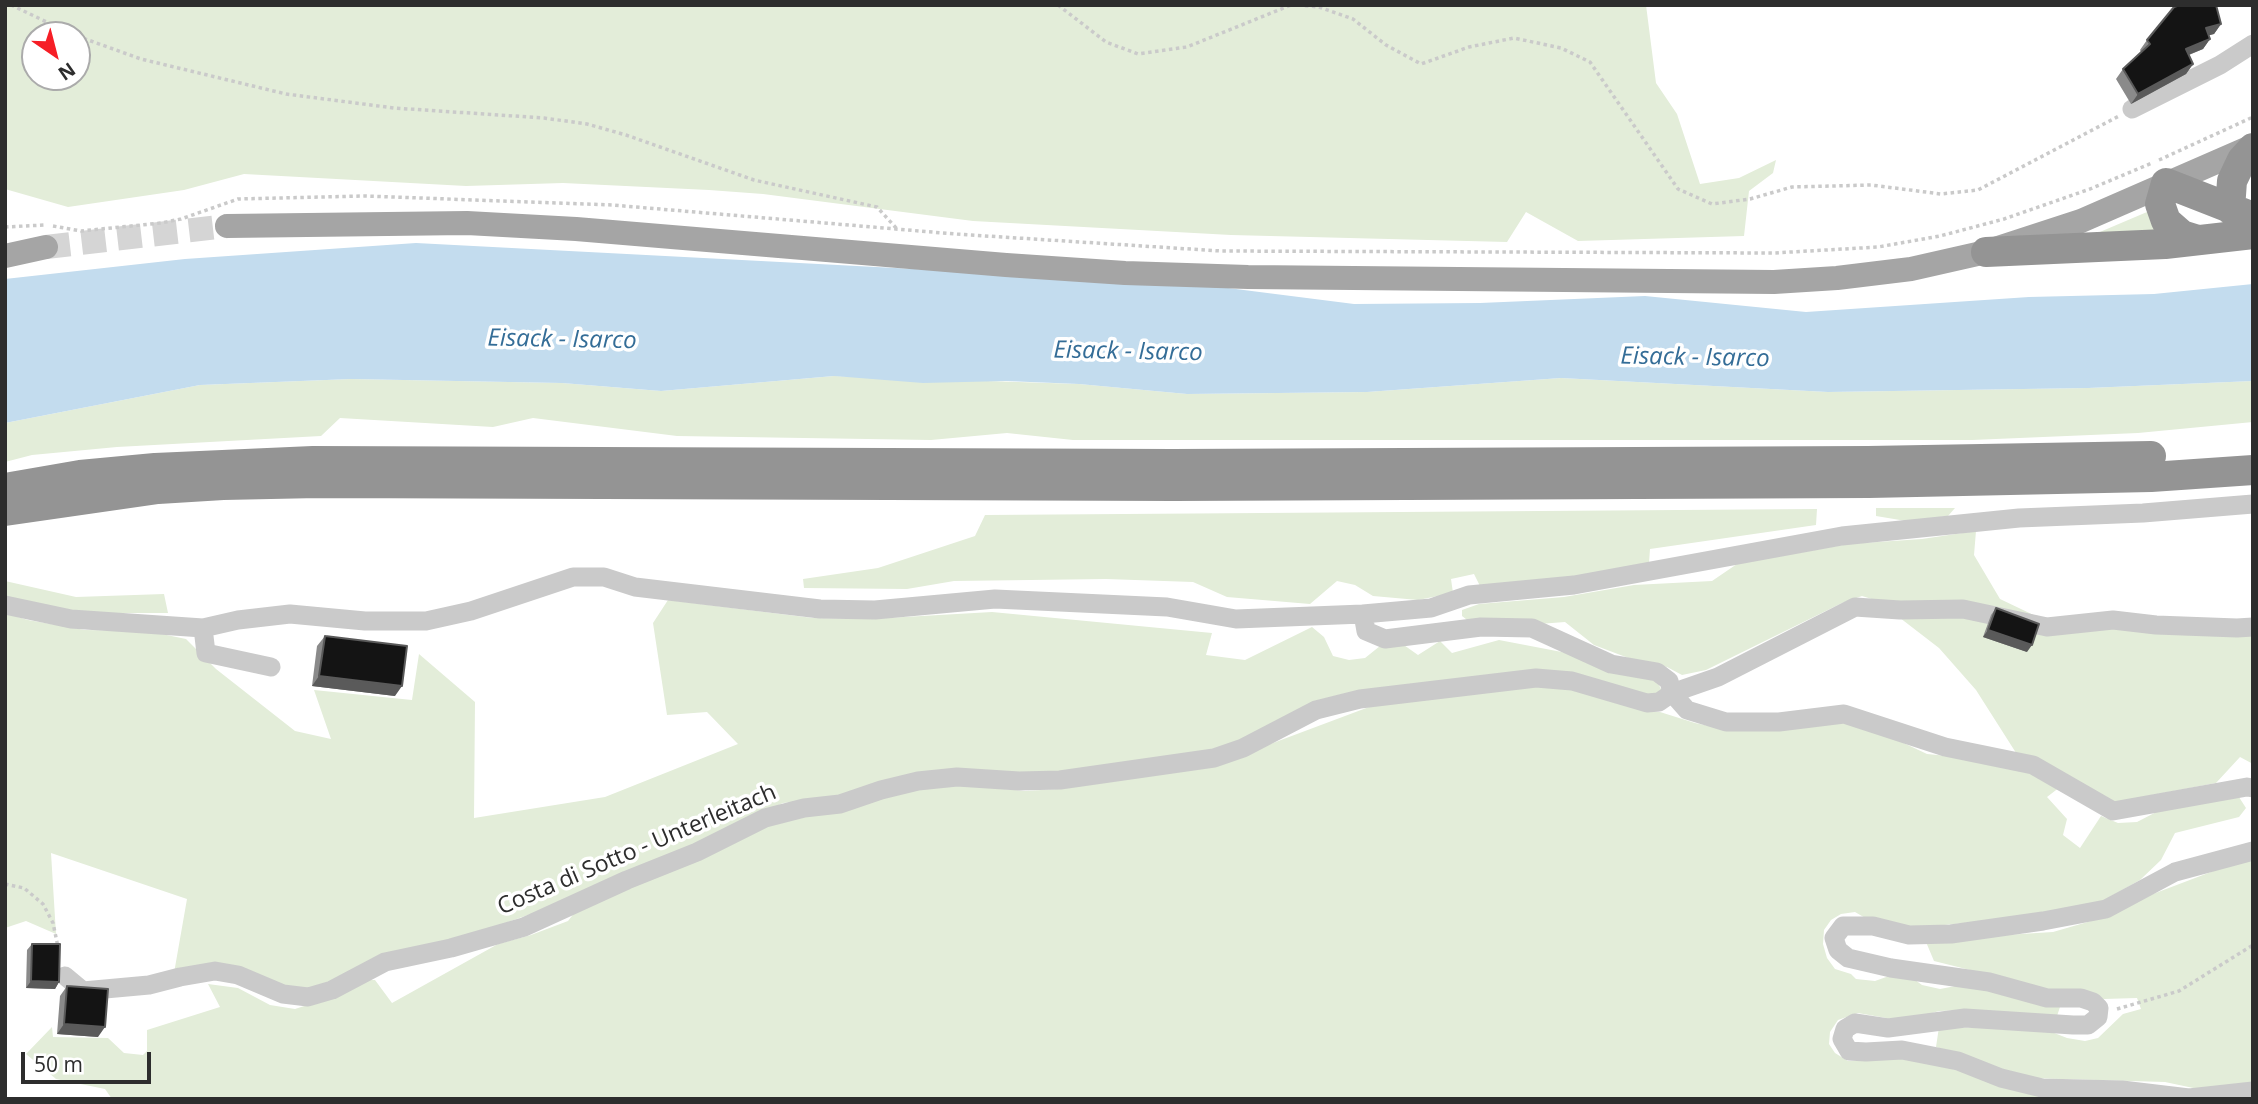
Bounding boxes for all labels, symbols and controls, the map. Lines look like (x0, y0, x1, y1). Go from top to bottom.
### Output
north arrow (21, 21, 91, 91)
text: N (53, 56, 81, 87)
water label: Eisack - Isarco (487, 324, 637, 356)
water label: Eisack - Isarco (1053, 336, 1203, 368)
water label: Eisack - Isarco (1620, 342, 1770, 374)
street label: Costa di Sotto - Unterleitach (493, 779, 781, 921)
scale bar (24, 1038, 154, 1082)
text: 50 m (34, 1050, 83, 1078)

